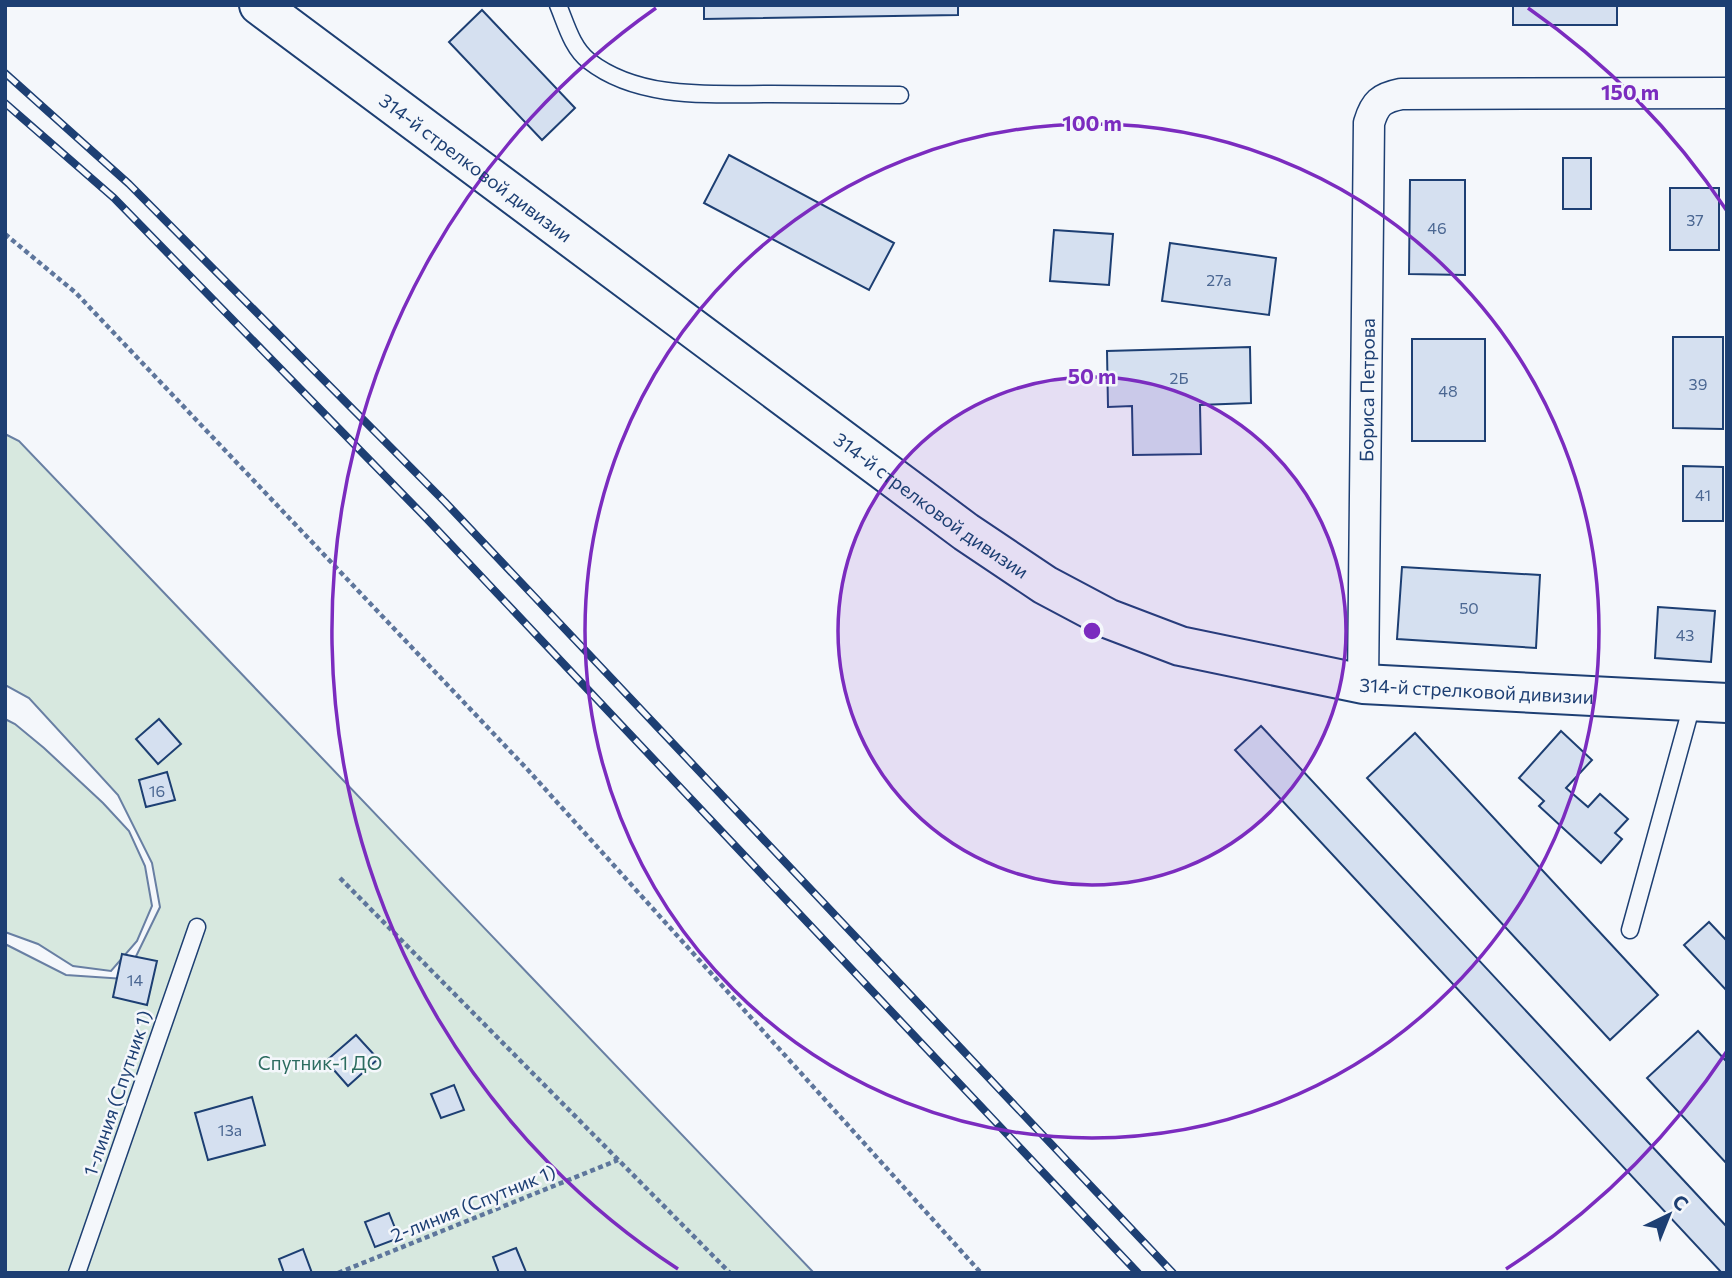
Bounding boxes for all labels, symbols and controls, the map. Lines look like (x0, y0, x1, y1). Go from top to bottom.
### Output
text: 150 m (1601, 79, 1659, 104)
street label: 314-й стрелковой дивизии (375, 88, 577, 246)
text: 100 m (1062, 110, 1122, 135)
house number: 37 (1686, 210, 1704, 229)
house number: 46 (1427, 218, 1447, 237)
house number: 27а (1206, 270, 1232, 289)
street label: Бориса Петрова (1354, 318, 1378, 462)
text: 50 m (1068, 363, 1116, 388)
house number: 2Б (1170, 368, 1188, 387)
house number: 39 (1689, 374, 1707, 393)
house number: 48 (1438, 381, 1458, 400)
street label: 314-й стрелковой дивизии (830, 427, 1033, 582)
house number: 41 (1695, 485, 1711, 504)
house number: 50 (1459, 598, 1479, 617)
centre of rings (1080, 619, 1104, 643)
house number: 43 (1676, 625, 1694, 644)
street label: 314-й стрелковой дивизии (1359, 672, 1594, 708)
house number: 16 (149, 781, 165, 800)
house number: 14 (127, 970, 144, 989)
street label: 1-линия (Спутник 1) (78, 1007, 156, 1179)
park label: Спутник-1 ДО (258, 1051, 382, 1074)
house number: 13а (218, 1120, 242, 1139)
street label: 2-линия (Спутник 1) (387, 1159, 559, 1247)
north arrow (1634, 1180, 1704, 1250)
text: С (1668, 1189, 1694, 1215)

